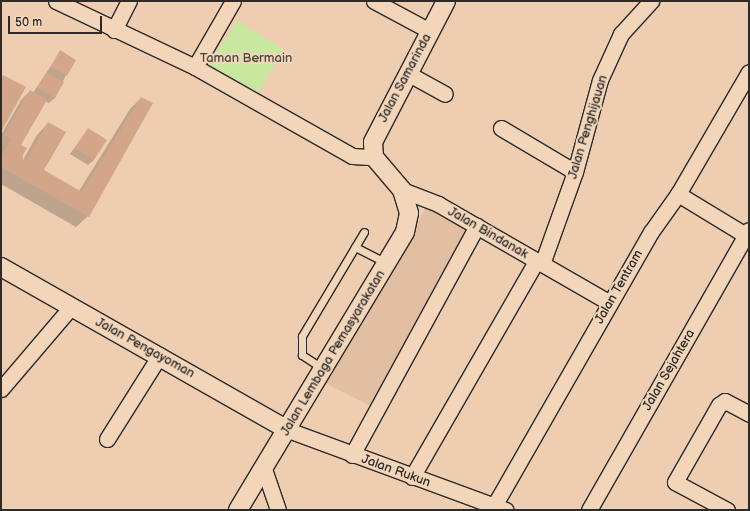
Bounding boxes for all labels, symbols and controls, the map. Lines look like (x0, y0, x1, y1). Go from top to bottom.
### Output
scale bar (10, 8, 104, 34)
text: 50 m (15, 15, 42, 30)
street label: Jalan Samarinda (375, 31, 435, 125)
park label: Taman Bermain (200, 50, 292, 66)
street label: Jalan Penghijauan (565, 73, 611, 181)
street label: Jalan Bindanak (445, 204, 531, 262)
street label: Jalan Tentram (592, 247, 646, 327)
street label: Jalan Lembaga Pemasyarakatan (277, 268, 389, 438)
street label: Jalan Pengayoman (93, 314, 197, 382)
street label: Jalan Sejahtera (639, 327, 699, 413)
street label: Jalan Rukun (359, 451, 433, 491)

